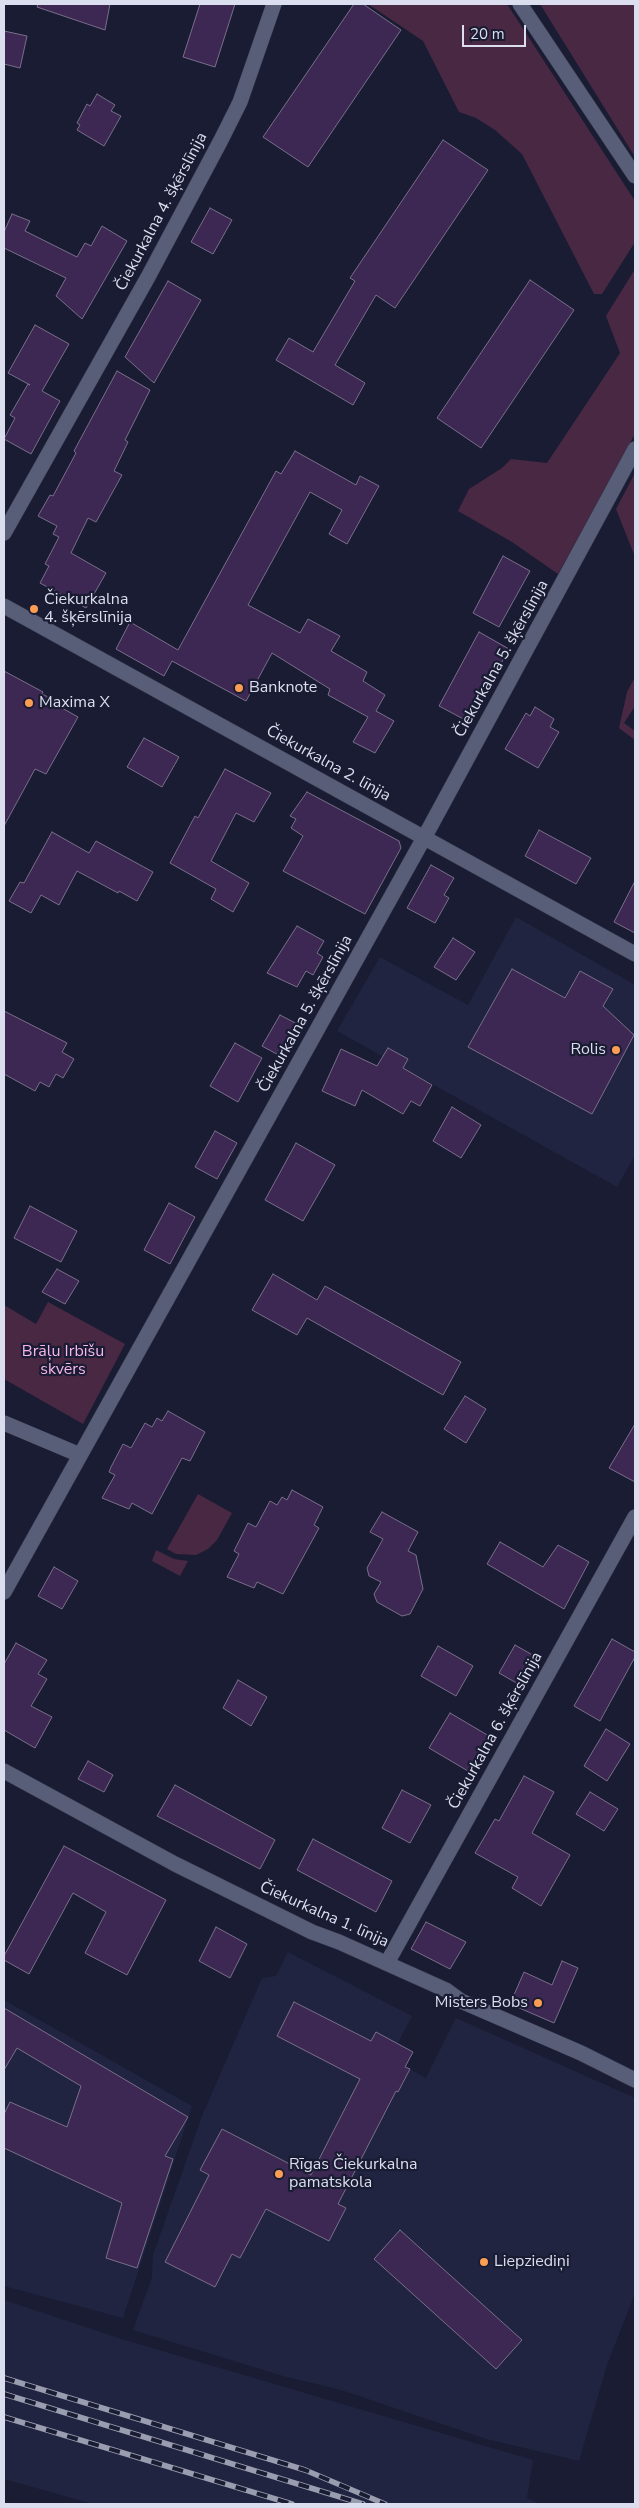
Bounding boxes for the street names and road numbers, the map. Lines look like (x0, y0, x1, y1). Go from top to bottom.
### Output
street label: Čiekurkalna 4. šķērslīnija (112, 129, 212, 295)
street label: Čiekurkalna 5. šķērslīnija (451, 577, 553, 741)
street label: Čiekurkalna 2. līnija (262, 722, 394, 806)
street label: Čiekurkalna 5. šķērslīnija (255, 932, 357, 1096)
street label: Čiekurkalna 6. šķērslīnija (445, 1649, 547, 1813)
street label: Čiekurkalna 1. līnija (256, 1878, 392, 1952)

